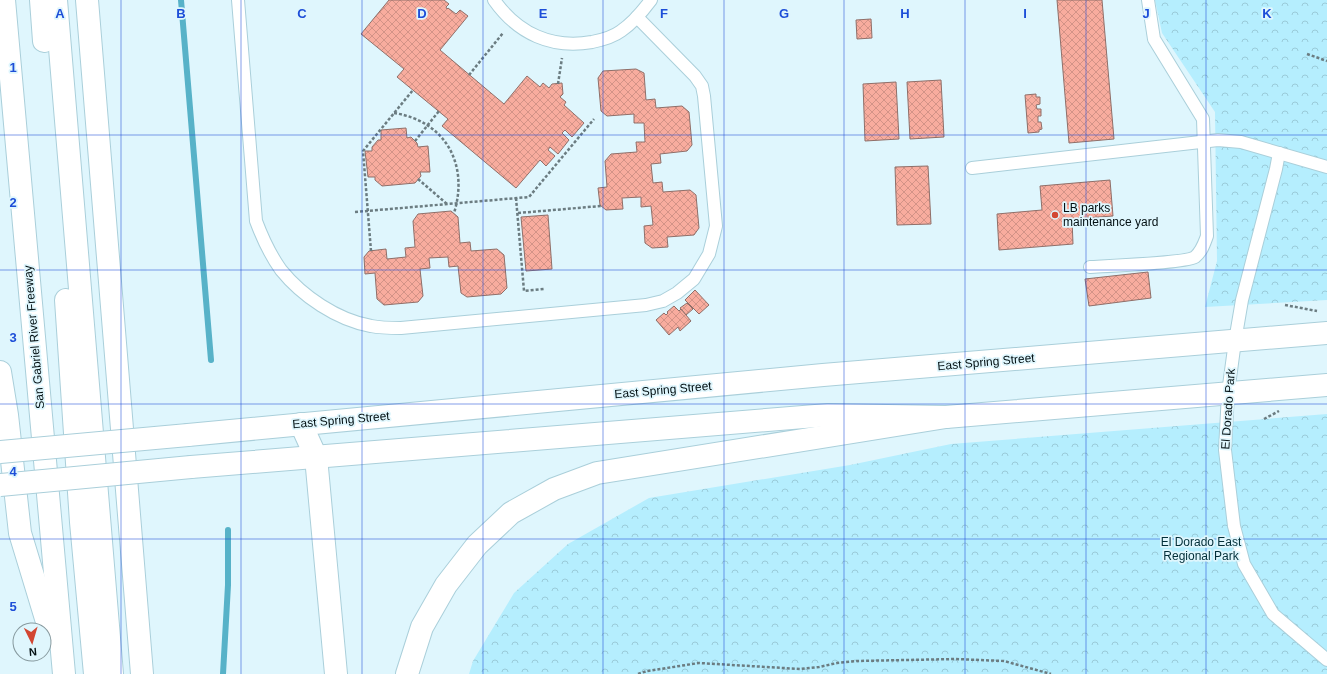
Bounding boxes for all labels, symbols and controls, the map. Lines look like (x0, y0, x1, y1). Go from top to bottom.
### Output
text: A (55, 6, 65, 21)
text: B (176, 6, 186, 21)
text: C (297, 6, 307, 21)
text: D (417, 6, 427, 21)
text: E (539, 6, 548, 21)
text: F (660, 6, 668, 21)
text: G (779, 6, 789, 21)
text: H (900, 6, 910, 21)
text: I (1023, 6, 1027, 21)
text: J (1142, 6, 1150, 21)
text: K (1262, 6, 1272, 21)
text: 1 (9, 60, 17, 75)
text: 2 (9, 195, 17, 210)
place label: LB parks maintenance yard (1063, 201, 1158, 229)
marker: LB parks maintenance yard (1050, 210, 1060, 220)
street label: San Gabriel River Freeway (21, 265, 47, 409)
text: 3 (9, 330, 17, 345)
street label: East Spring Street (937, 351, 1036, 373)
street label: El Dorado Park (1218, 367, 1238, 450)
street label: East Spring Street (614, 379, 713, 401)
street label: East Spring Street (292, 409, 391, 431)
text: 4 (9, 464, 17, 479)
park label: El Dorado East Regional Park (1161, 535, 1242, 563)
text: 5 (9, 599, 17, 614)
north arrow (12, 622, 52, 662)
text: N (28, 646, 37, 658)

